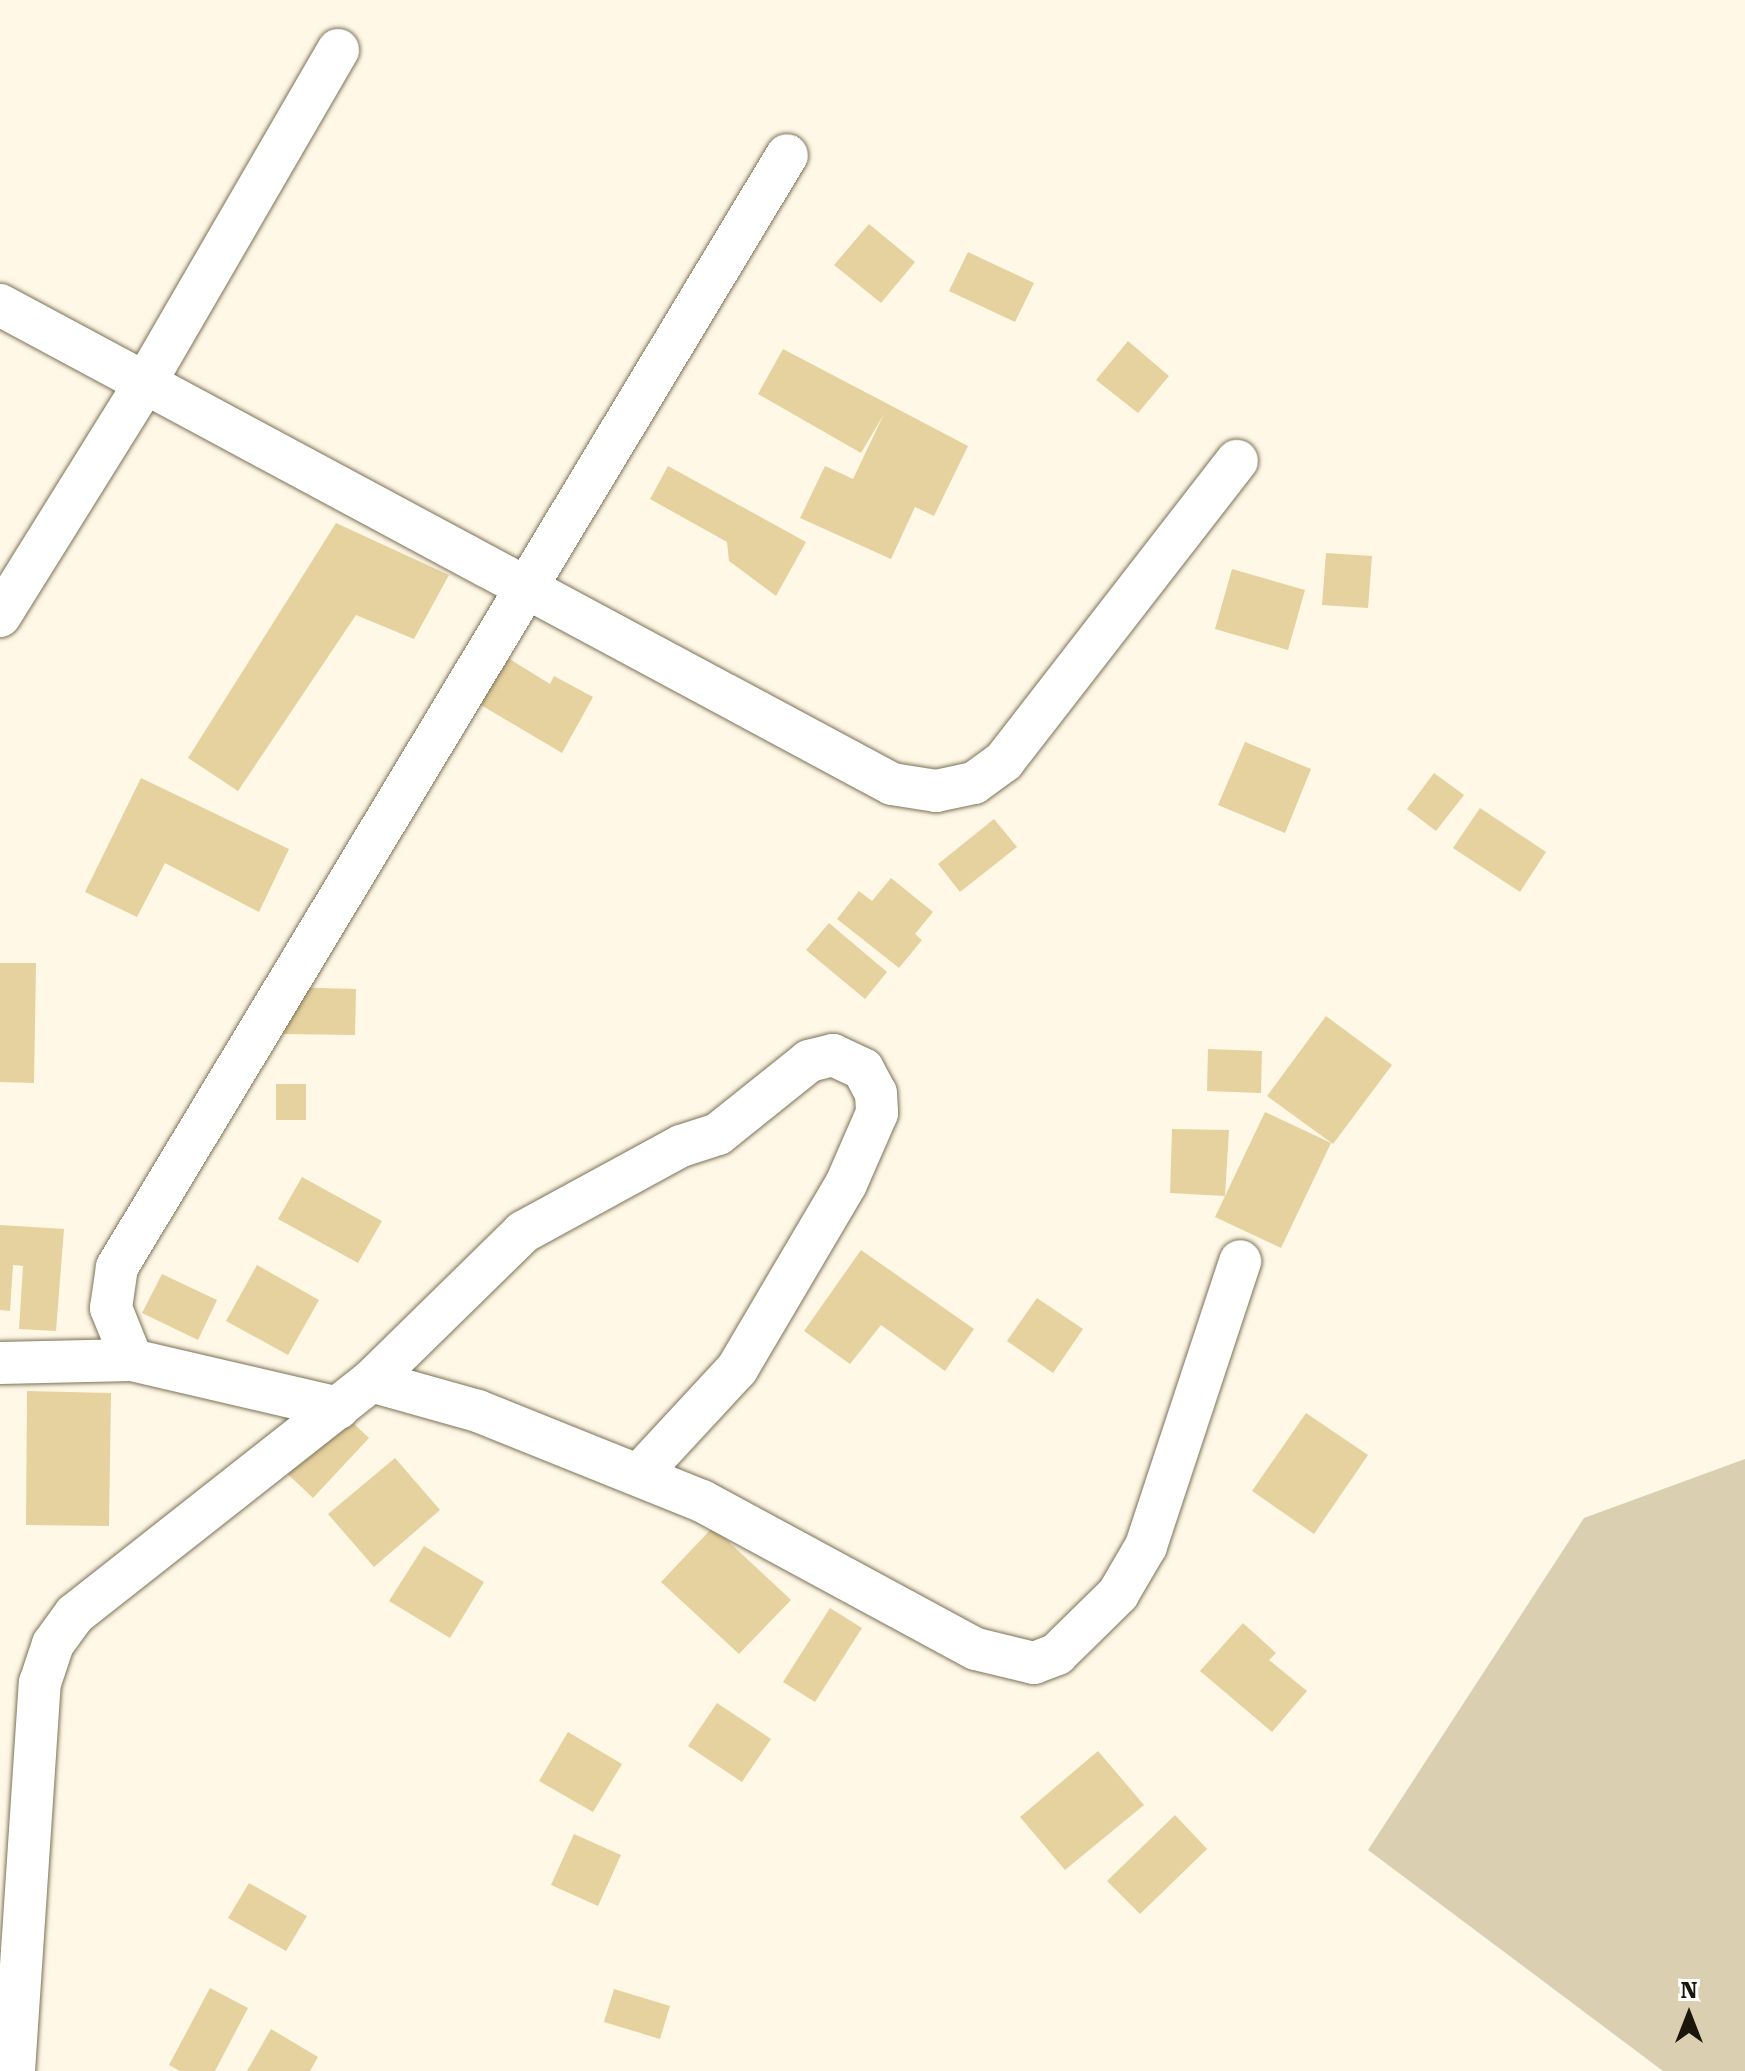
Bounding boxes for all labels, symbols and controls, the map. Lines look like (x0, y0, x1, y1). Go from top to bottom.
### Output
north arrow (1649, 1975, 1729, 2055)
text: N (1681, 1978, 1697, 2003)

